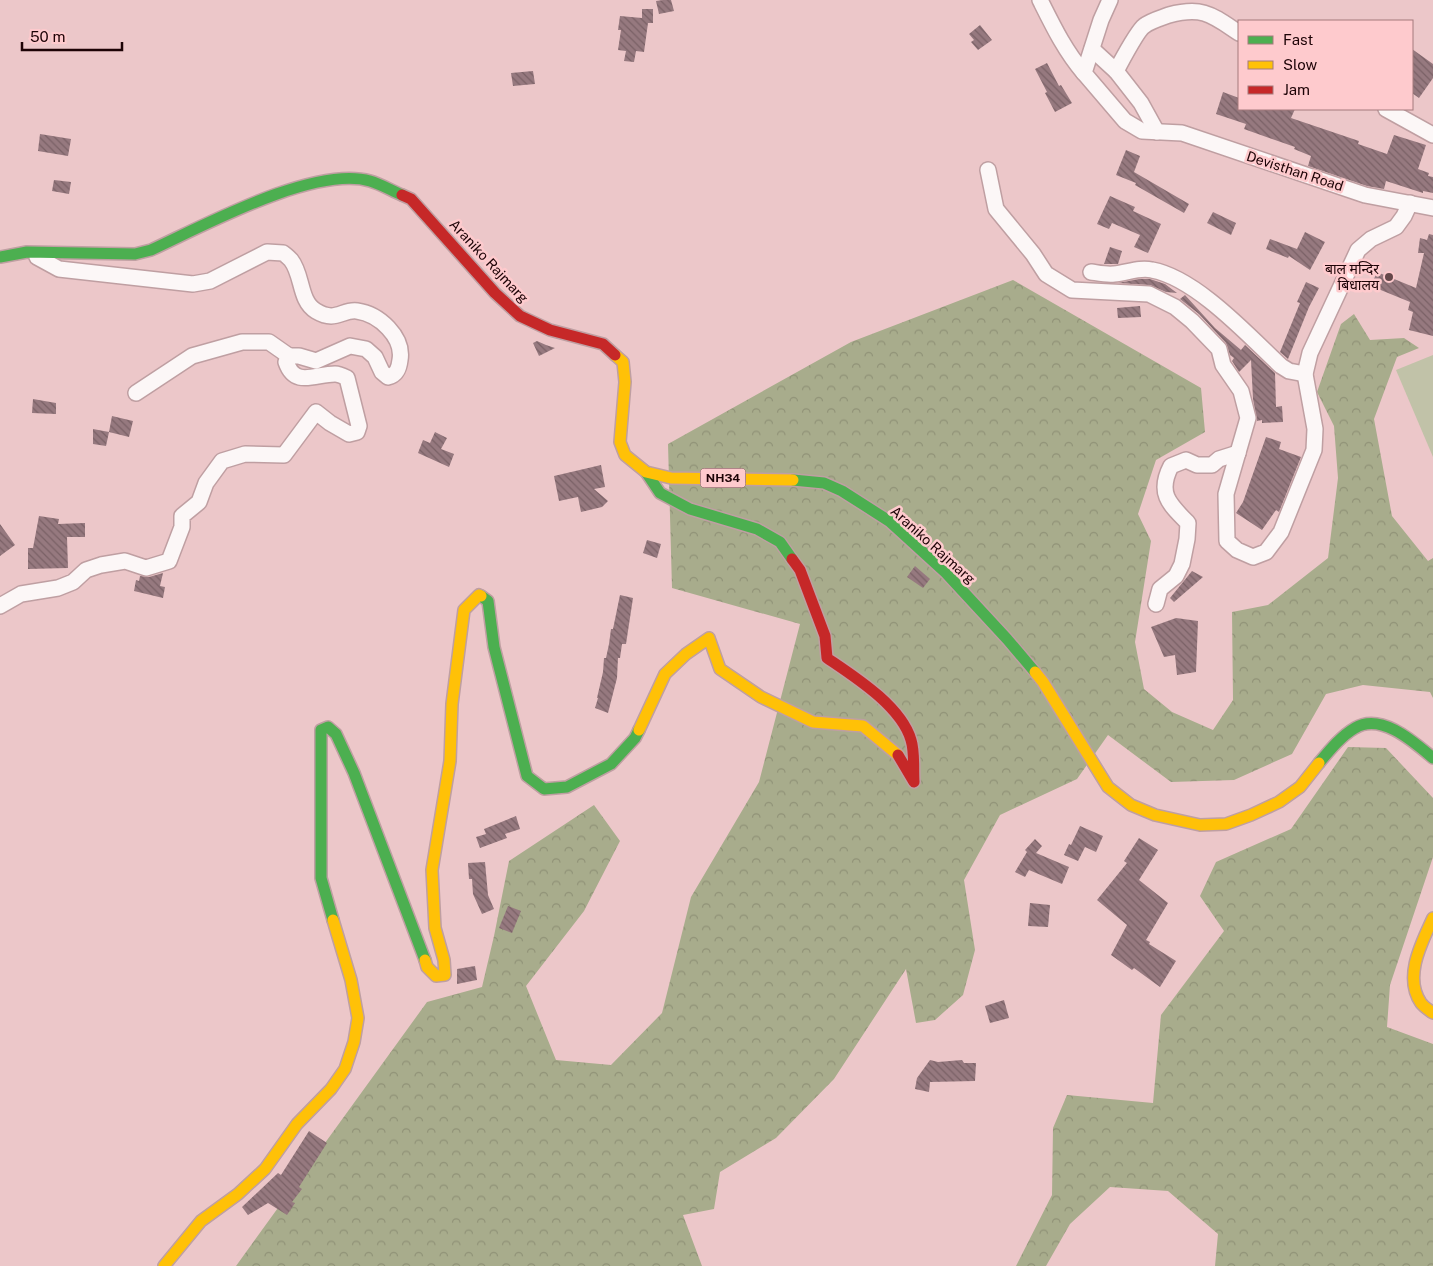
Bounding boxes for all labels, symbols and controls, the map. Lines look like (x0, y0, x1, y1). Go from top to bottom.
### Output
scale bar (22, 20, 122, 52)
legend (1238, 20, 1413, 110)
text: 50 m (30, 28, 65, 45)
text: Fast (1283, 31, 1313, 48)
text: Slow (1283, 56, 1318, 73)
text: Jam (1283, 81, 1310, 98)
street label: Devisthan Road (1245, 148, 1345, 194)
street label: Araniko Rajmarg (446, 216, 532, 306)
place label: बाल मन्दिर बिधालय (1325, 261, 1380, 293)
marker: बाल मन्दिर बिधालय (1383, 271, 1395, 283)
road number: NH34 (700, 468, 746, 488)
street label: Araniko Rajmarg (888, 503, 979, 587)

